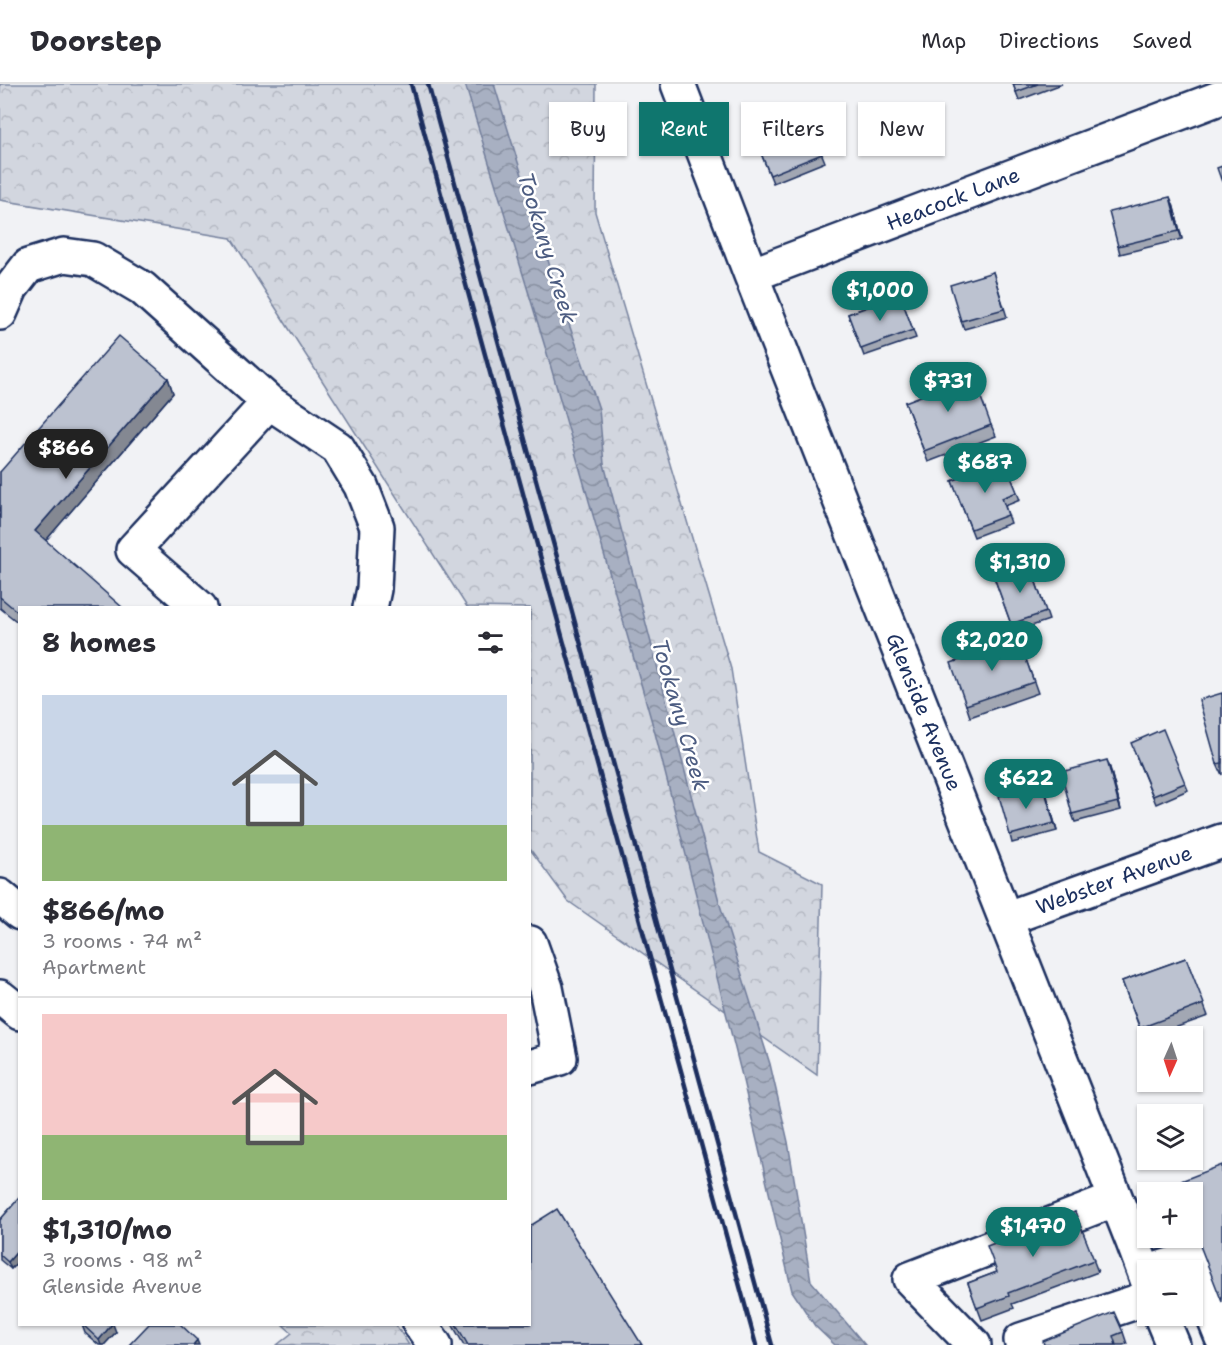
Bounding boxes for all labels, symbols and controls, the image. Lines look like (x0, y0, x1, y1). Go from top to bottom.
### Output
text: Doorstep (30, 22, 162, 60)
text: Map (921, 27, 966, 55)
text: Directions (999, 27, 1099, 55)
text: Saved (1132, 27, 1192, 55)
chip: Buy (549, 102, 627, 156)
chip: Rent (639, 102, 729, 156)
chip: Filters (741, 102, 846, 156)
chip: New (858, 102, 945, 156)
street label: Heacock Lane (882, 161, 1024, 237)
water label: Tookany Creek (511, 169, 584, 328)
pin: $1,000 (831, 271, 929, 322)
text: $1,000 (846, 277, 914, 303)
pin: $731 (912, 362, 984, 413)
text: $731 (924, 368, 972, 394)
pin: $866 (30, 429, 102, 480)
text: $866 (38, 435, 94, 461)
pin: $687 (949, 443, 1021, 494)
text: $687 (957, 449, 1013, 475)
pin: $1,310 (971, 543, 1069, 594)
text: $1,310 (989, 549, 1051, 575)
pin: $2,020 (943, 621, 1041, 672)
text: 8 homes (42, 625, 156, 660)
icon: filters (474, 626, 507, 659)
text: $2,020 (956, 627, 1028, 653)
street label: Glenside Avenue (880, 629, 968, 795)
water label: Tookany Creek (645, 636, 716, 795)
icon: home (221, 734, 329, 842)
pin: $622 (990, 759, 1062, 810)
text: $622 (999, 765, 1053, 791)
street label: Webster Avenue (1032, 839, 1196, 921)
text: $866/mo (42, 893, 165, 928)
text: 3 rooms · 74 m² (42, 928, 202, 954)
text: Apartment (42, 954, 146, 980)
north arrow (1137, 1026, 1203, 1092)
map controls (1137, 1026, 1203, 1326)
icon: home (221, 1053, 329, 1161)
button: layers (1137, 1104, 1203, 1170)
button: + (1137, 1182, 1203, 1248)
pin: $1,470 (984, 1207, 1082, 1258)
text: $1,310/mo (42, 1212, 172, 1247)
text: $1,470 (1000, 1213, 1066, 1239)
text: 3 rooms · 98 m² (42, 1247, 203, 1273)
button: − (1137, 1260, 1203, 1326)
text: Glenside Avenue (42, 1273, 202, 1299)

